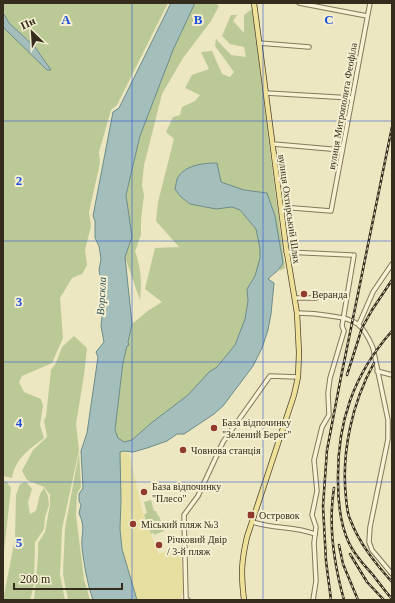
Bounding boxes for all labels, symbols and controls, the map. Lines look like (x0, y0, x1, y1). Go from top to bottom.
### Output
north arrow (12, 12, 52, 52)
text: A (61, 12, 71, 27)
text: B (194, 12, 203, 27)
text: C (324, 12, 334, 27)
text: Пн (18, 14, 38, 32)
street label: вулиця Митрополита Феофіла (326, 41, 359, 170)
street label: вулиця Охтирський Шлях (276, 154, 303, 264)
text: 2 (16, 173, 22, 188)
water label: Ворскла (94, 276, 108, 315)
marker: Веранда (299, 289, 309, 299)
place label: Веранда (312, 289, 348, 300)
text: 3 (16, 294, 23, 309)
text: 4 (16, 415, 23, 430)
place label: База відпочинку "Зелений Берег" (222, 417, 291, 440)
marker: База відпочинку "Зелений Берег" (209, 423, 219, 433)
marker: Човнова станція (178, 445, 188, 455)
place label: Човнова станція (191, 445, 261, 456)
place label: База відпочинку "Плесо" (152, 481, 221, 504)
marker: База відпочинку "Плесо" (139, 487, 149, 497)
marker: Островок (246, 510, 256, 520)
place label: Островок (259, 510, 300, 521)
marker: Міський пляж №3 (128, 519, 138, 529)
place label: Міський пляж №3 (141, 519, 219, 530)
place label: Річковий Двір / 3-й пляж (167, 534, 227, 557)
text: 5 (16, 535, 23, 550)
marker: Річковий Двір / 3-й пляж (154, 540, 164, 550)
scale bar (14, 565, 122, 591)
text: 200 m (20, 572, 51, 586)

